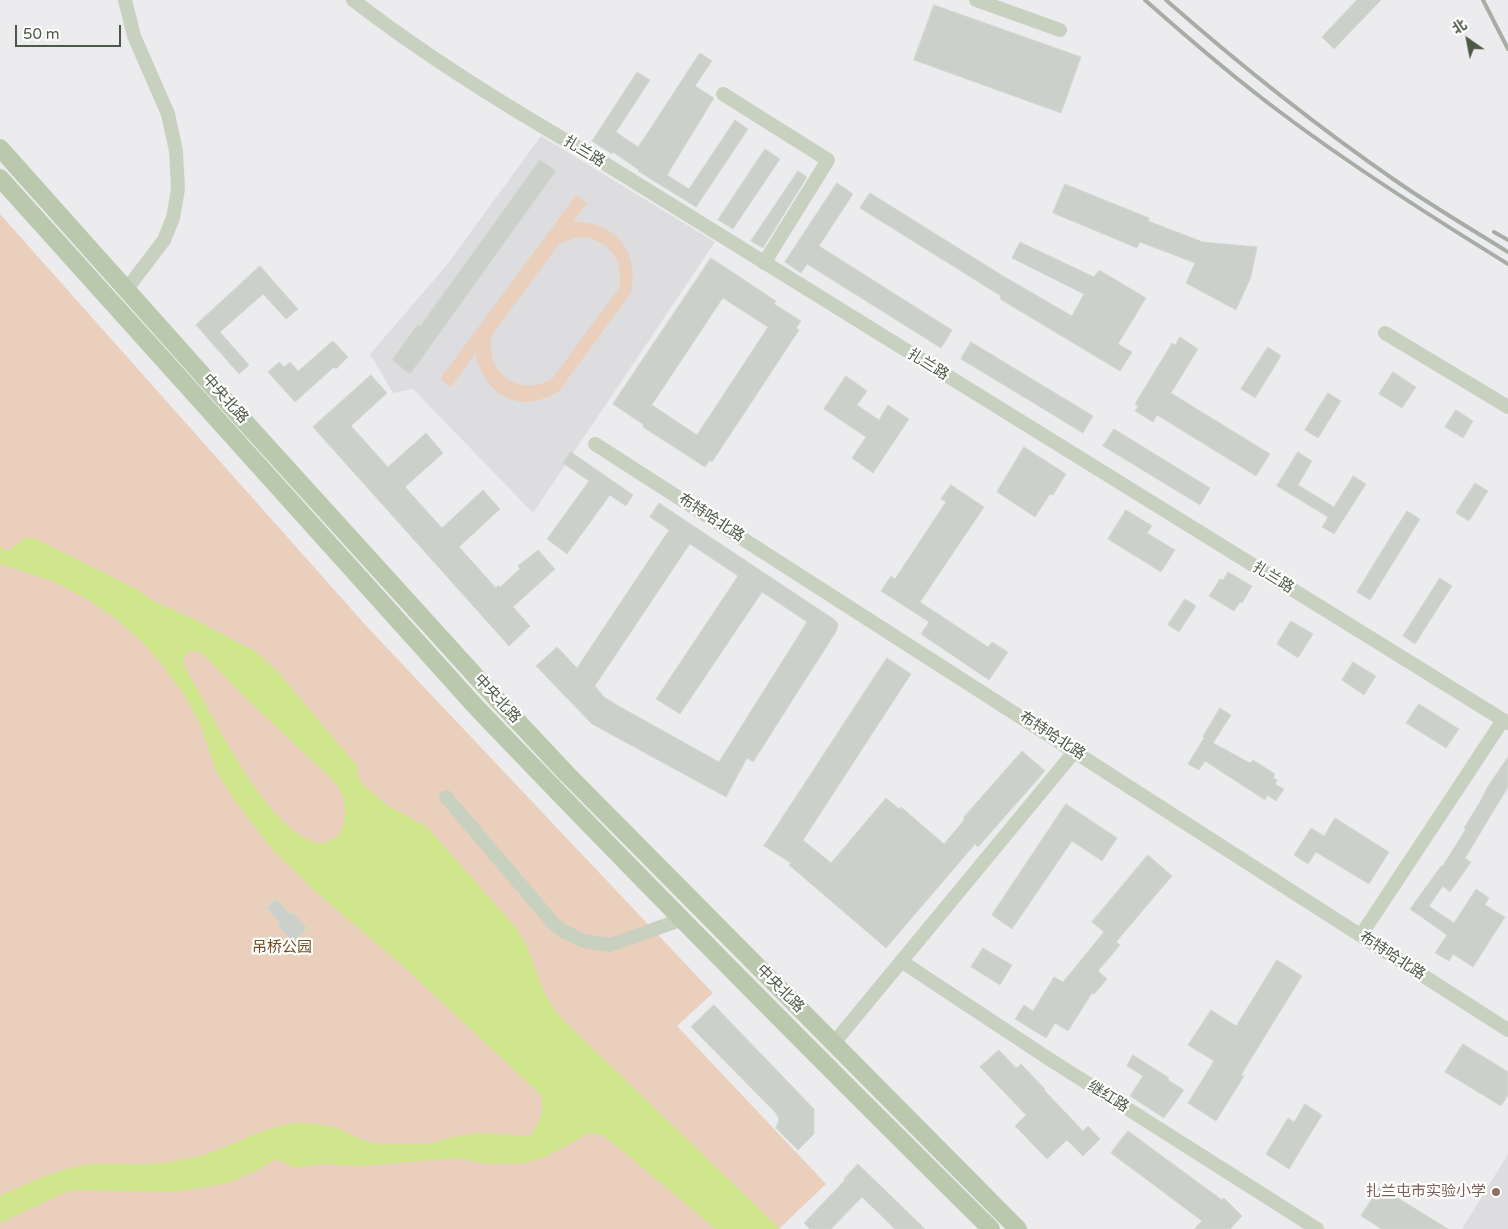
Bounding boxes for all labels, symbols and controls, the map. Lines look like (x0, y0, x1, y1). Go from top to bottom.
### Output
scale bar (18, 15, 124, 47)
north arrow (1443, 15, 1493, 65)
text: 北 (1449, 16, 1470, 38)
text: 50 m (23, 25, 60, 43)
street label: 扎兰路 (560, 133, 608, 171)
street label: 扎兰路 (904, 345, 952, 385)
street label: 中央北路 (198, 371, 252, 427)
street label: 布特哈北路 (675, 490, 747, 546)
street label: 扎兰路 (1249, 558, 1297, 598)
street label: 中央北路 (470, 671, 524, 727)
street label: 布特哈北路 (1016, 708, 1088, 764)
street label: 布特哈北路 (1356, 928, 1428, 984)
park label: 吊桥公园 (252, 939, 312, 957)
street label: 中央北路 (752, 961, 808, 1017)
street label: 继红路 (1084, 1077, 1132, 1117)
place label: 扎兰屯市实验小学 (1366, 1183, 1486, 1201)
marker: 扎兰屯市实验小学 (1490, 1186, 1502, 1198)

